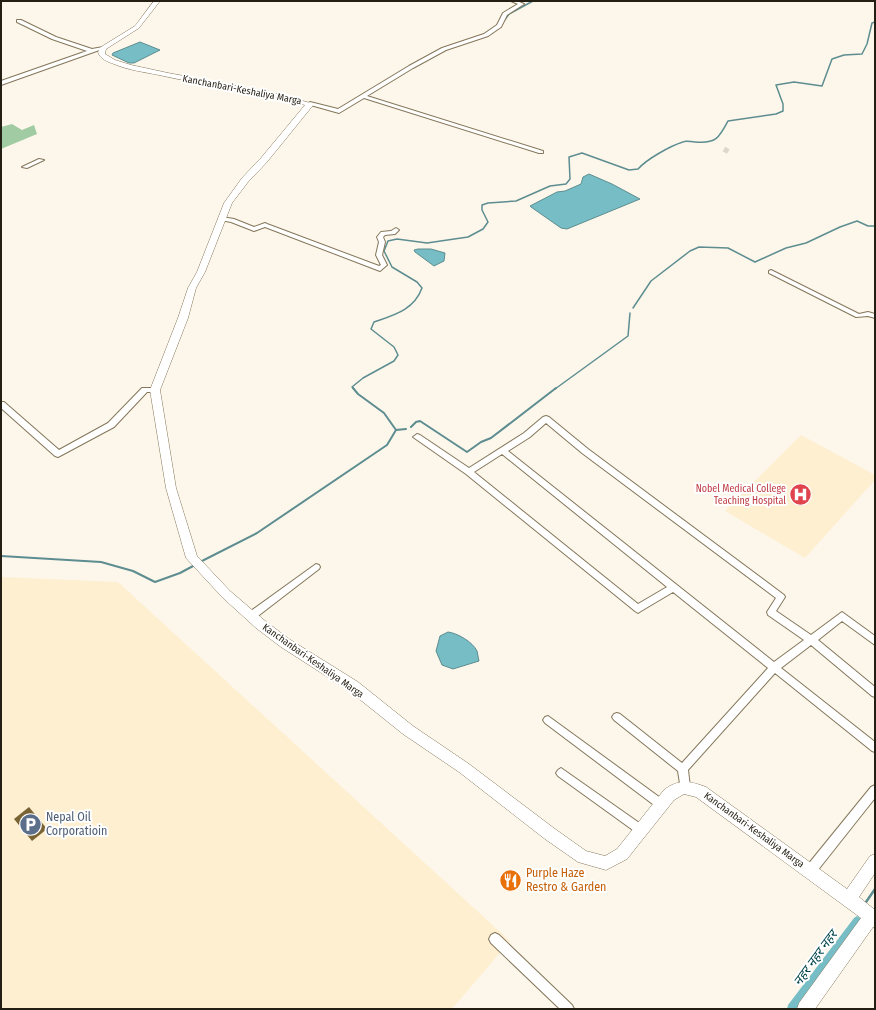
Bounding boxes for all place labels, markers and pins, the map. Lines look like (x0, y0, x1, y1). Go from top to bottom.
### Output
hospital icon: Nobel Medical College Teaching Hospital (788, 482, 814, 508)
place label: Nobel Medical College Teaching Hospital (696, 483, 786, 507)
place label: Nepal Oil Corporatioin (46, 810, 107, 838)
parking icon: Nepal Oil Corporatioin (18, 811, 44, 837)
place label: Purple Haze Restro & Garden (526, 866, 606, 894)
restaurant icon: Purple Haze Restro & Garden (498, 867, 524, 893)

